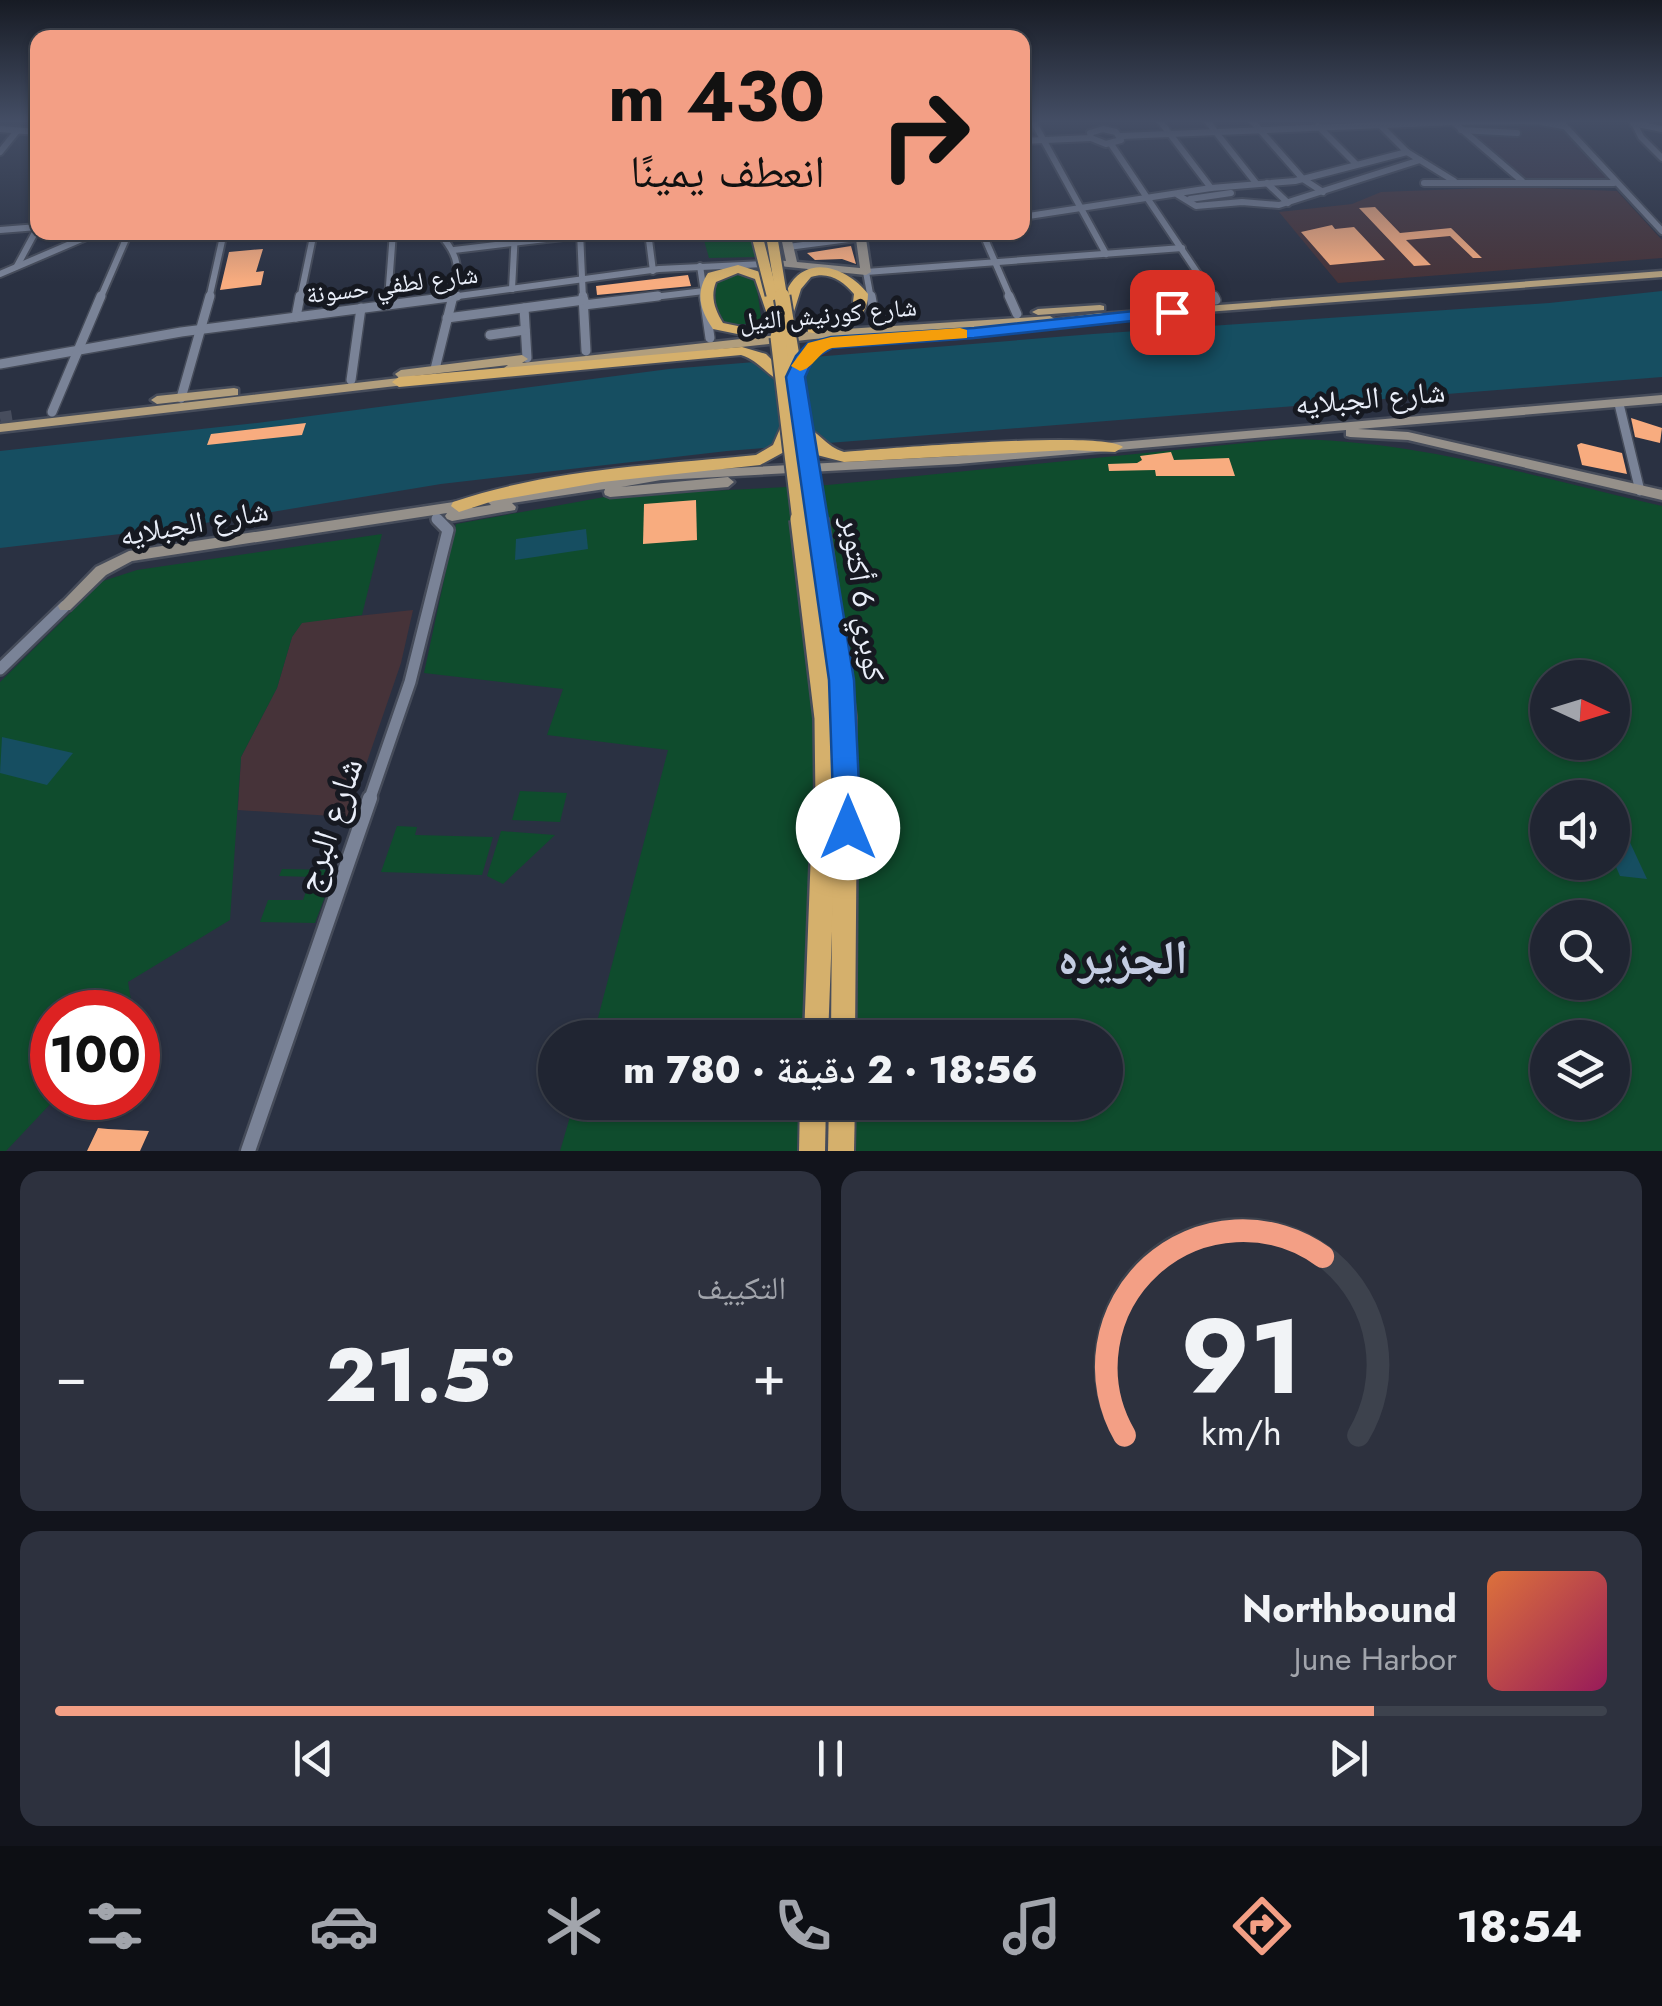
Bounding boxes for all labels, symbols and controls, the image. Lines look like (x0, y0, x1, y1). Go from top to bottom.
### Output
text: 430 m (608, 46, 825, 147)
icon: right (860, 70, 990, 200)
text: انعطف يمينًا (630, 139, 825, 204)
street label: شارع لطفي حسونة (304, 256, 480, 315)
pin (1130, 270, 1215, 355)
icon: arrive (1145, 285, 1200, 340)
street label: شارع كورنيش النيل (738, 288, 918, 340)
street label: شارع الجبلايه (1293, 370, 1447, 425)
street label: شارع الجبلايه (116, 488, 272, 557)
street label: كوبري 6 أكتوبر (828, 513, 896, 684)
north arrow (1530, 660, 1630, 760)
map controls (1530, 660, 1630, 1120)
street label: شارع البرج (283, 751, 375, 899)
position arrow (796, 776, 900, 880)
button: sound (1530, 780, 1630, 880)
button: search (1530, 900, 1630, 1000)
district label: الجزيره (1058, 923, 1188, 992)
speed limit sign: 100 (30, 990, 160, 1120)
button: layers (1530, 1020, 1630, 1120)
text: 18:56 · 2 دقيقة · 780 m (623, 1042, 1038, 1097)
text: التكييف (696, 1265, 786, 1311)
text: 91 (1180, 1282, 1303, 1432)
text: 21.5° (326, 1321, 514, 1429)
text: − (55, 1336, 87, 1416)
text: + (752, 1336, 786, 1416)
text: km/h (1201, 1407, 1282, 1458)
text: Northbound (1242, 1581, 1457, 1636)
text: June Harbor (1294, 1636, 1457, 1682)
icon: previous (286, 1731, 341, 1786)
icon: pause (803, 1731, 858, 1786)
icon: next (1321, 1731, 1376, 1786)
icon: filters (80, 1891, 150, 1961)
icon: car (309, 1891, 379, 1961)
icon: climate (539, 1891, 609, 1961)
icon: phone (768, 1891, 838, 1961)
icon: music (997, 1891, 1067, 1961)
icon: directions (1227, 1891, 1297, 1961)
text: 18:54 (1456, 1894, 1582, 1959)

